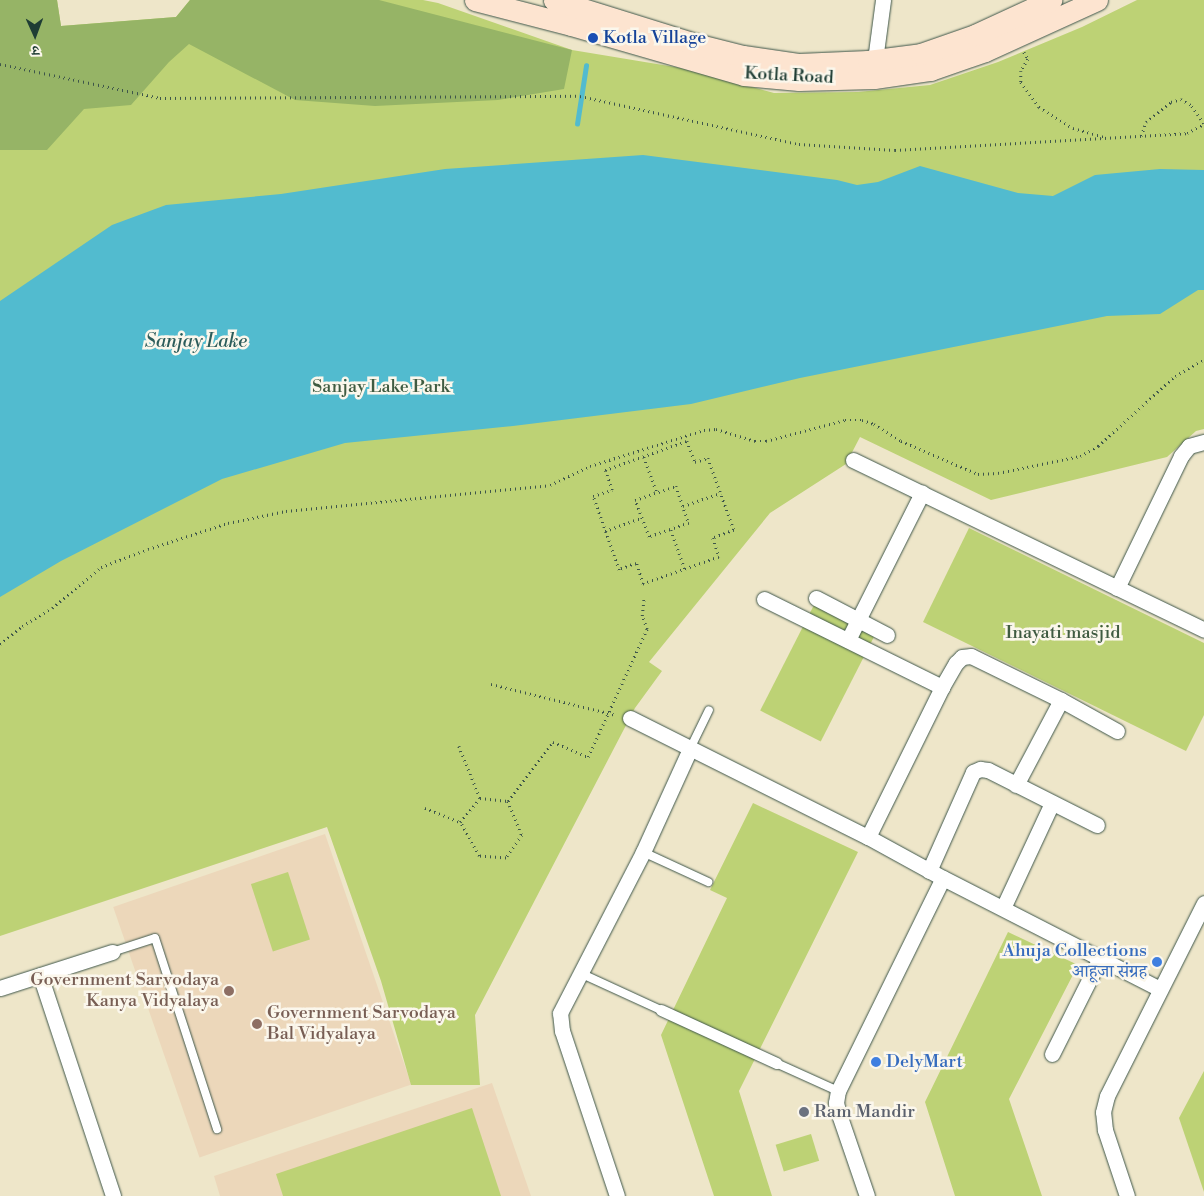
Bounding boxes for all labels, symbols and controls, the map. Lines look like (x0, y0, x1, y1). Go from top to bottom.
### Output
north arrow (10, 10, 60, 60)
place label: Kotla Village (603, 27, 706, 49)
marker: Kotla Village (587, 32, 599, 44)
text: उ (32, 41, 39, 59)
street label: Kotla Road (744, 63, 834, 89)
water label: Sanjay Lake (145, 331, 247, 353)
park label: Sanjay Lake Park (312, 376, 450, 398)
park label: Inayati masjid (1005, 622, 1121, 644)
place label: Ahuja Collections आहूजा संग्रह (1003, 941, 1147, 984)
marker: Ahuja Collections आहूजा संग्रह (1151, 956, 1163, 968)
place label: Government Sarvodaya Kanya Vidyalaya (30, 970, 219, 1012)
marker: Government Sarvodaya Kanya Vidyalaya (223, 985, 235, 997)
place label: Government Sarvodaya Bal Vidyalaya (267, 1003, 456, 1046)
marker: Government Sarvodaya Bal Vidyalaya (251, 1018, 263, 1030)
place label: DelyMart (886, 1051, 963, 1073)
marker: DelyMart (870, 1056, 882, 1068)
place label: Ram Mandir (814, 1101, 915, 1123)
marker: Ram Mandir (798, 1106, 810, 1118)

